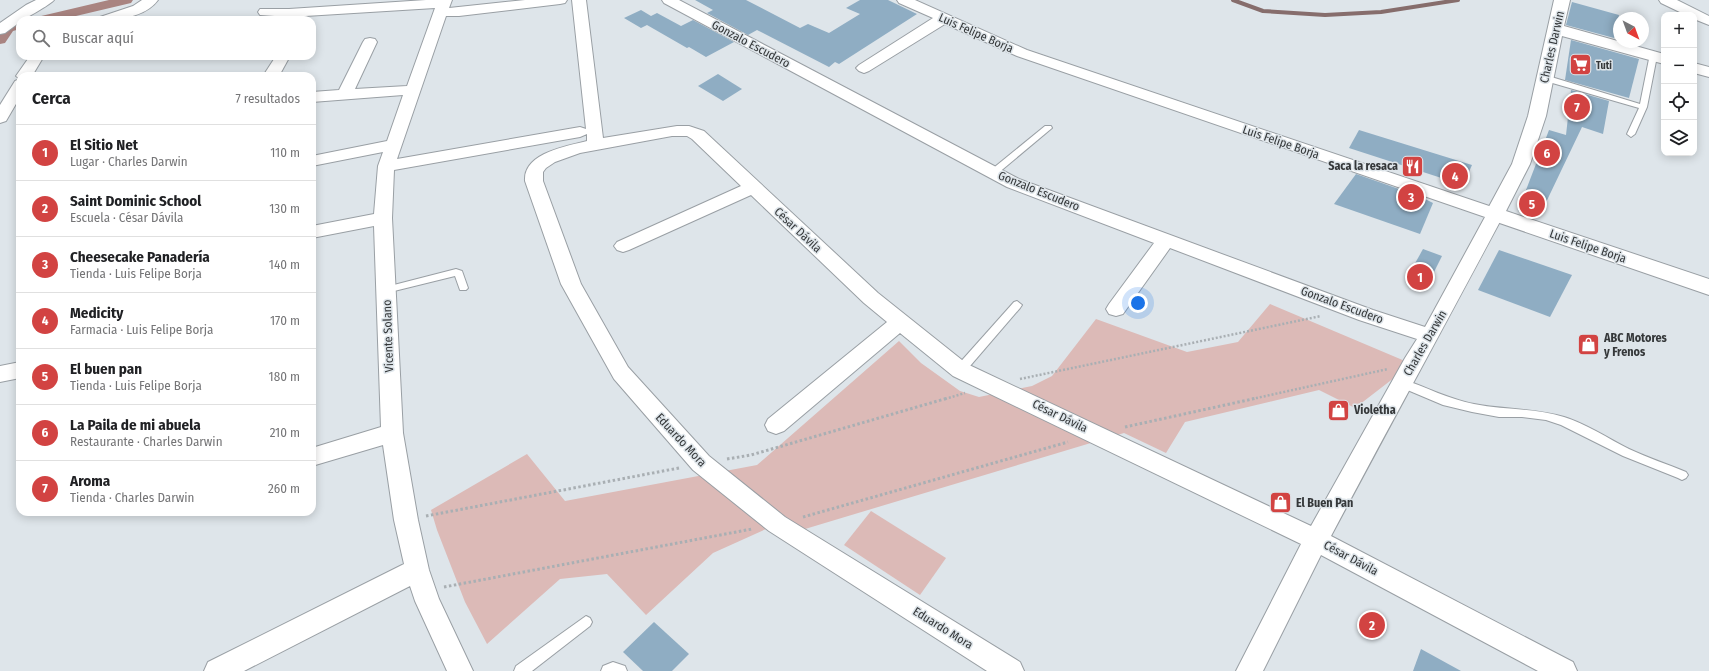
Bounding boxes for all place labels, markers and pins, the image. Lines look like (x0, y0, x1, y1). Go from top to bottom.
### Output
supermarket icon: Tuti (1567, 52, 1593, 78)
place label: Tuti (1596, 60, 1612, 72)
pin: 7 (1564, 92, 1590, 122)
pin: 6 (1534, 138, 1560, 168)
restaurant icon: Saca la resaca (1400, 153, 1426, 179)
place label: Saca la resaca (1328, 159, 1398, 173)
pin: 4 (1442, 161, 1468, 191)
pin: 3 (1398, 182, 1424, 212)
pin: 5 (1519, 189, 1545, 219)
pin: 1 (1407, 262, 1433, 292)
place label: ABC Motores y Frenos (1603, 331, 1668, 359)
shop icon: ABC Motores y Frenos (1575, 332, 1601, 358)
shop icon: Violetha (1325, 397, 1351, 423)
place label: Violetha (1353, 403, 1396, 417)
shop icon: El Buen Pan (1267, 490, 1293, 516)
place label: El Buen Pan (1296, 496, 1353, 510)
pin: 2 (1359, 610, 1385, 640)

